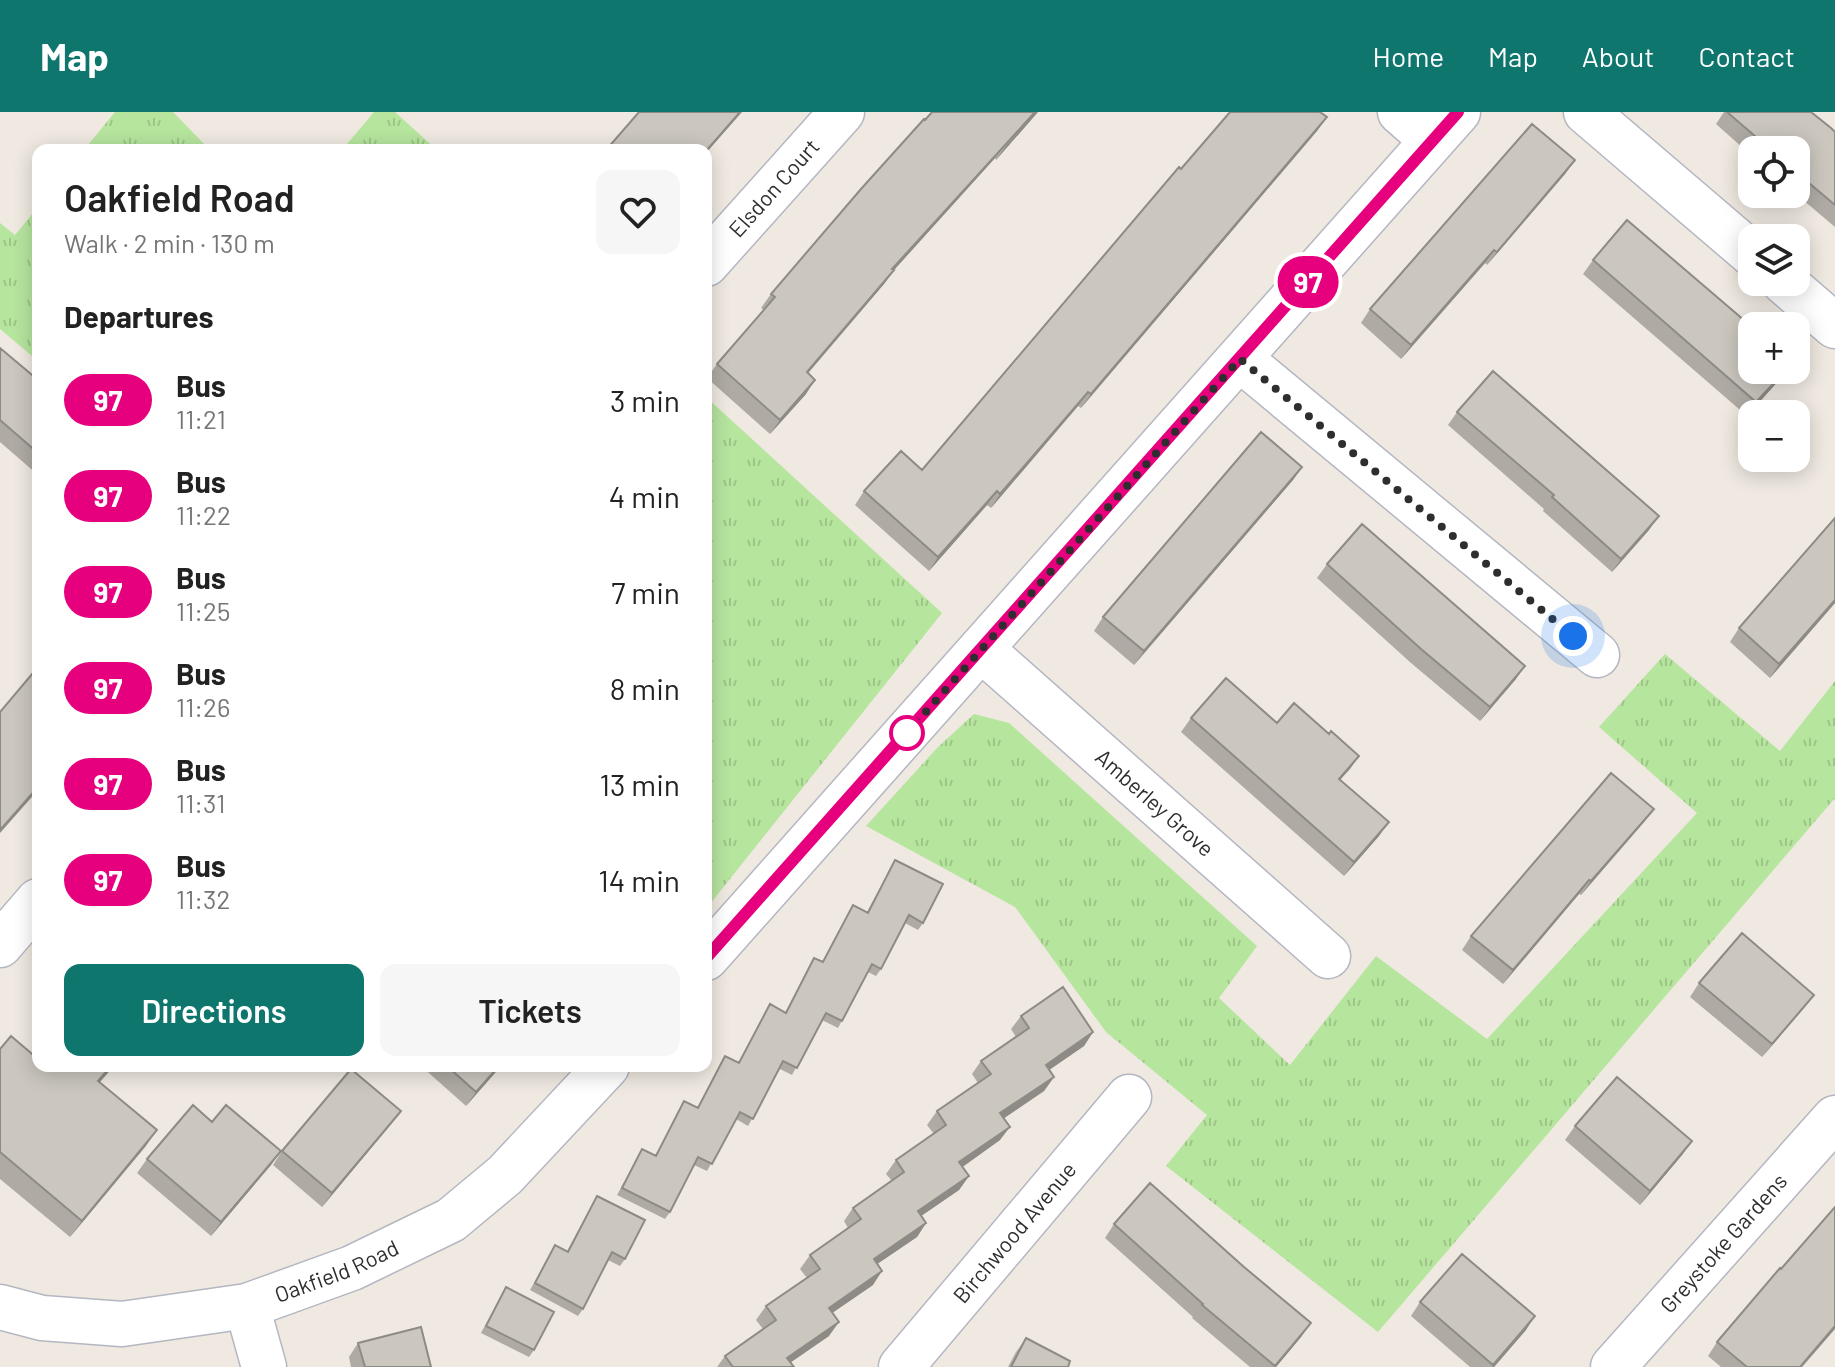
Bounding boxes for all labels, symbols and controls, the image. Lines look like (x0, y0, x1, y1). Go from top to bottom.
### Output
text: Map (40, 33, 109, 79)
text: Home (1373, 39, 1444, 73)
text: Map (1488, 39, 1538, 73)
text: About (1582, 39, 1654, 73)
text: Contact (1698, 39, 1795, 73)
street label: Elsdon Court (723, 133, 824, 242)
map controls (1738, 136, 1810, 472)
button: locate (1738, 136, 1810, 208)
button: heart (596, 170, 680, 254)
text: Oakfield Road (64, 174, 295, 220)
button: layers (1738, 224, 1810, 296)
text: Walk · 2 min · 130 m (64, 227, 275, 258)
line badge: 97 (1272, 256, 1344, 308)
text: 97 (1294, 265, 1322, 299)
text: Departures (64, 298, 214, 334)
button: + (1738, 312, 1810, 384)
text: Bus (176, 367, 226, 403)
text: 3 min (610, 382, 680, 418)
text: 97 (94, 383, 122, 417)
button: − (1738, 400, 1810, 472)
text: 11:21 (176, 403, 226, 434)
text: Bus (176, 463, 226, 499)
text: 4 min (609, 478, 680, 514)
text: 97 (94, 479, 122, 513)
text: 11:22 (176, 499, 231, 530)
text: Bus (176, 559, 226, 595)
text: 7 min (611, 574, 680, 610)
text: 97 (94, 575, 122, 609)
text: 11:25 (176, 595, 230, 626)
your location (1553, 616, 1593, 656)
text: Bus (176, 655, 226, 691)
text: 8 min (610, 670, 680, 706)
text: 97 (94, 671, 122, 705)
text: 11:26 (176, 691, 230, 722)
unlabelled marker (890, 716, 924, 750)
street label: Amberley Grove (1091, 743, 1220, 861)
text: Bus (176, 751, 226, 787)
text: 13 min (599, 766, 680, 802)
text: 97 (94, 767, 122, 801)
text: 11:31 (176, 787, 225, 818)
text: Bus (176, 847, 226, 883)
text: 14 min (598, 862, 680, 898)
text: 97 (94, 863, 122, 897)
text: 11:32 (176, 883, 230, 914)
button: Directions (64, 964, 364, 1056)
button: Tickets (380, 964, 680, 1056)
street label: Birchwood Avenue (947, 1156, 1081, 1308)
street label: Greystoke Gardens (1654, 1167, 1792, 1318)
street label: Oakfield Road (271, 1234, 402, 1307)

